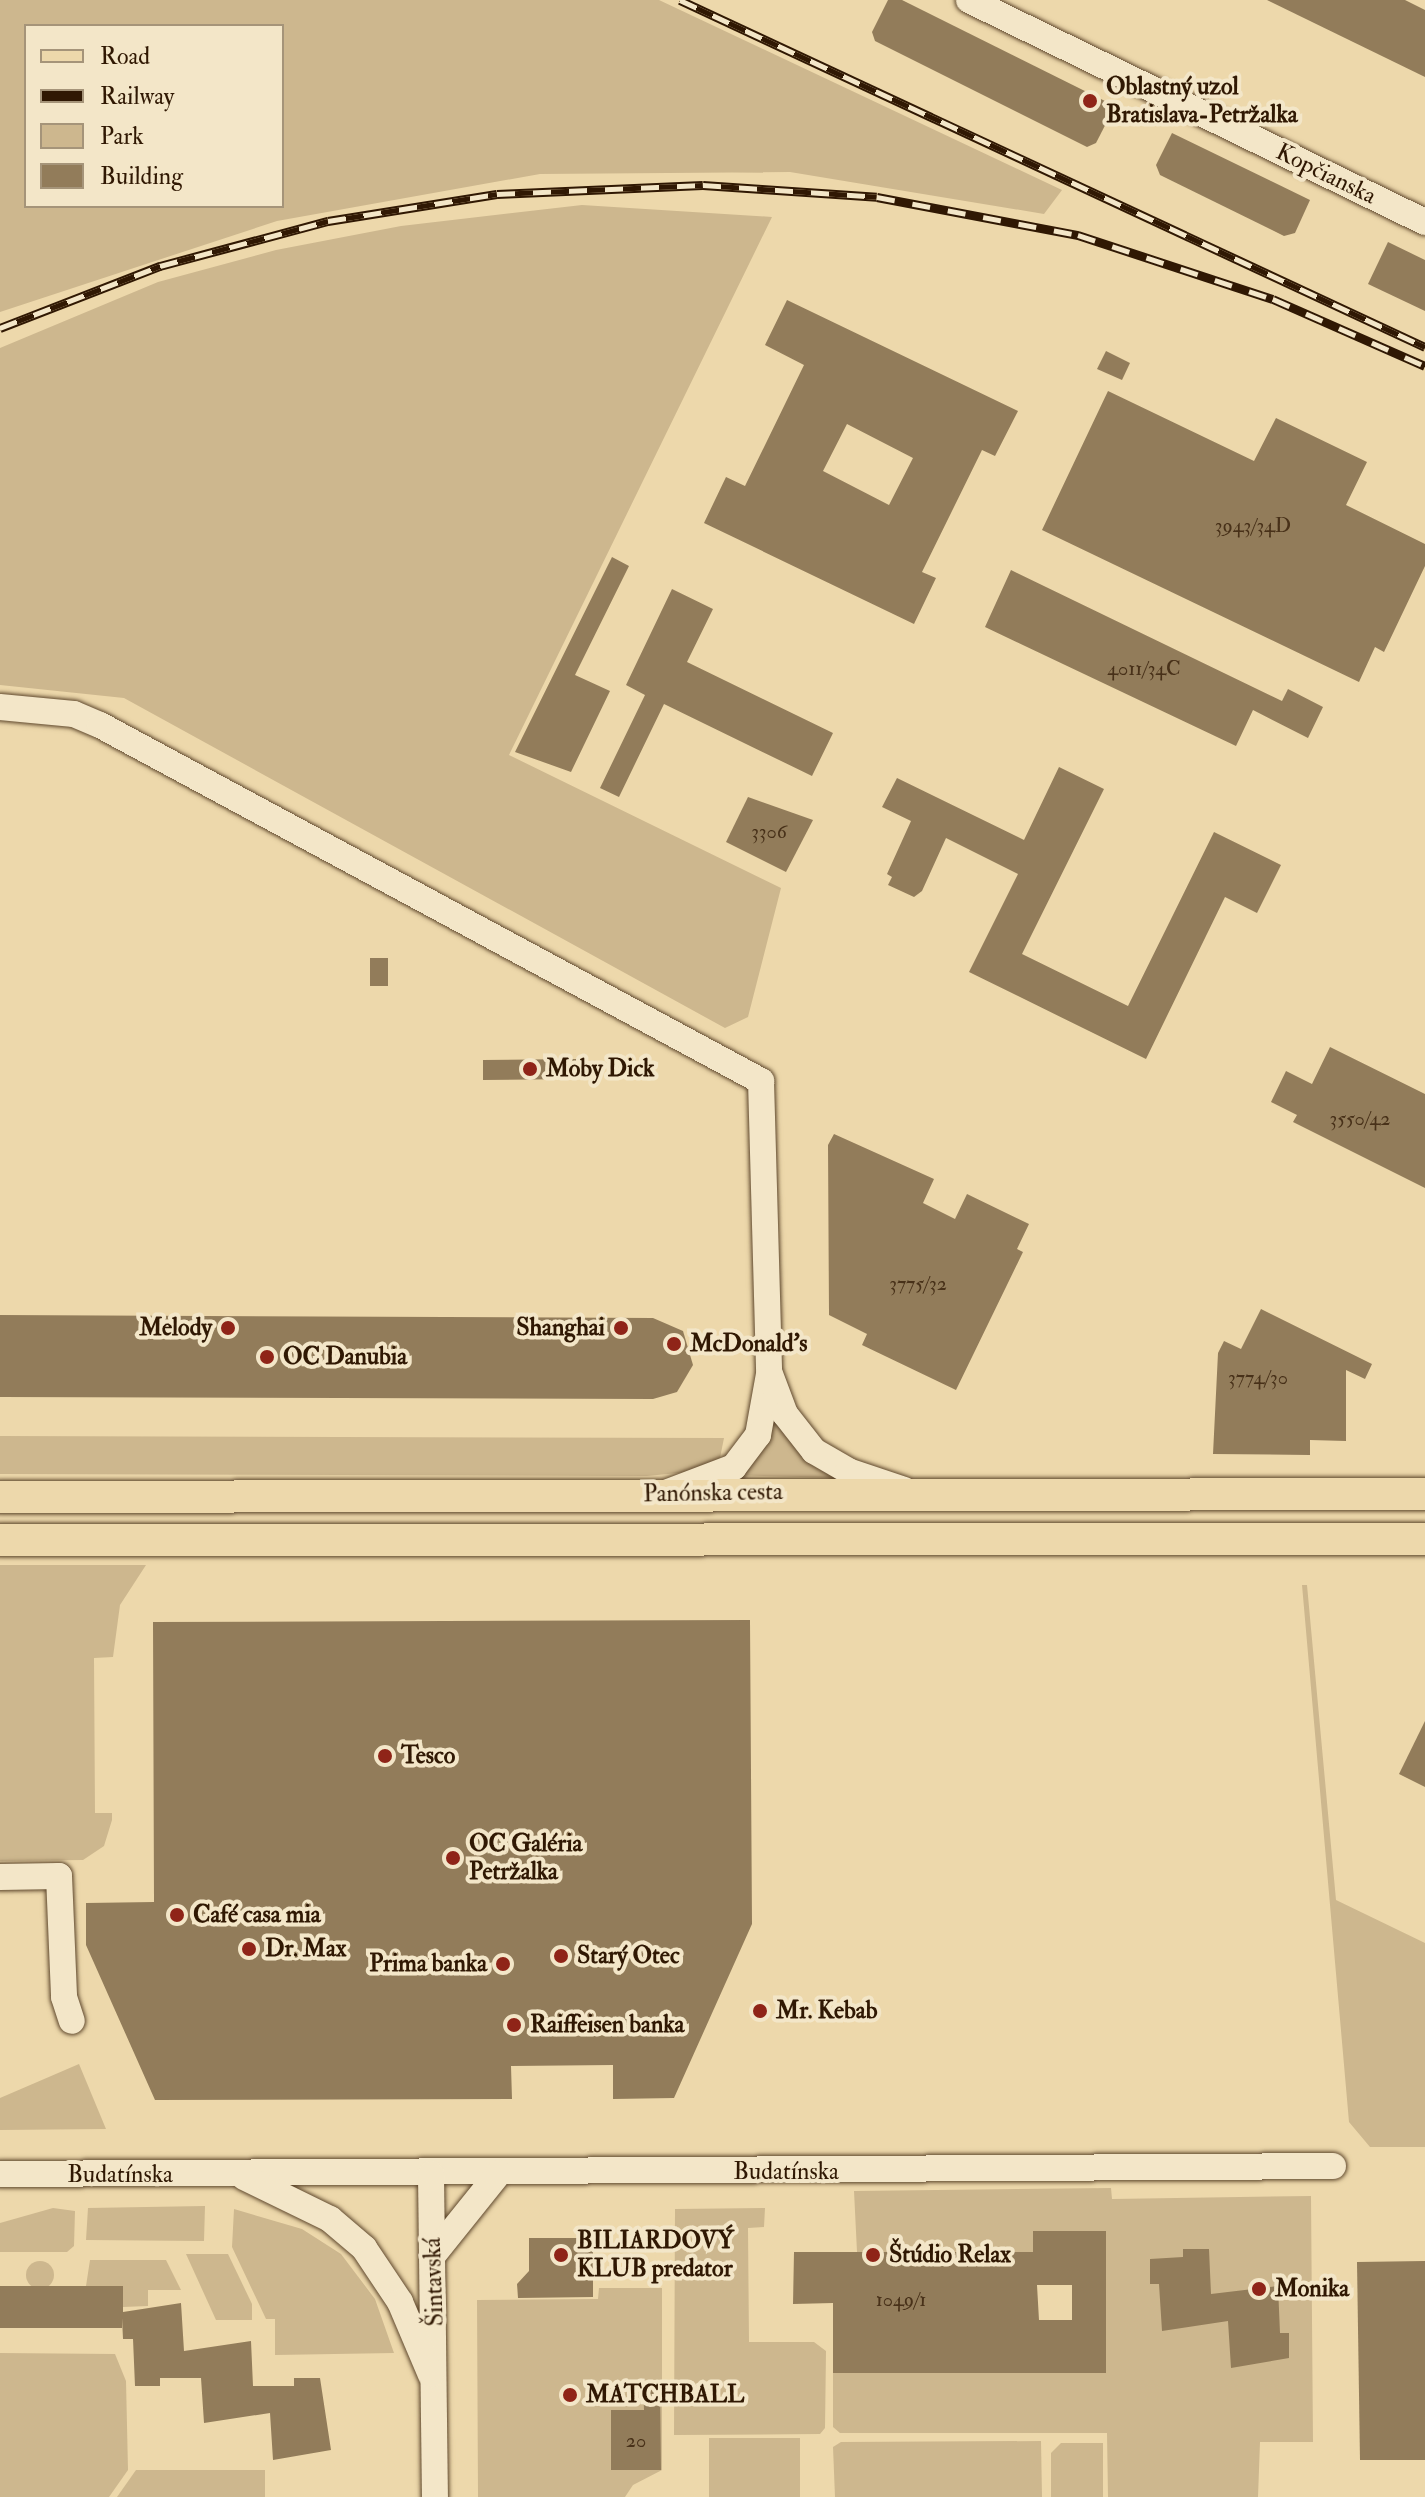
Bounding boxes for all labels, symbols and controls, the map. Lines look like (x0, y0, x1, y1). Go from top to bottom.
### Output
legend (24, 24, 284, 208)
text: Road (100, 41, 150, 72)
place label: Oblastný uzol Bratislava-Petržalka (1106, 73, 1298, 129)
text: Railway (100, 81, 174, 112)
marker: Oblastný uzol Bratislava-Petržalka (1081, 92, 1099, 110)
text: Park (100, 121, 144, 152)
street label: Kopčianska (1271, 137, 1381, 211)
text: Building (100, 161, 183, 192)
house number: 3943/34D (1215, 513, 1291, 537)
house number: 4011/34C (1107, 656, 1181, 680)
house number: 3306 (751, 819, 787, 843)
place label: Moby Dick (546, 1055, 655, 1083)
marker: Moby Dick (521, 1060, 539, 1078)
house number: 3550/42 (1330, 1106, 1390, 1130)
house number: 3775/32 (889, 1271, 947, 1295)
place label: Melody (139, 1314, 212, 1342)
place label: Shanghai (516, 1314, 605, 1342)
marker: Melody (219, 1319, 237, 1337)
marker: Shanghai (612, 1319, 630, 1337)
place label: McDonald's (690, 1330, 808, 1358)
marker: McDonald's (665, 1335, 683, 1353)
place label: OC Danubia (283, 1343, 407, 1371)
marker: OC Danubia (258, 1348, 276, 1366)
house number: 3774/30 (1228, 1365, 1288, 1389)
street label: Panónska cesta (643, 1477, 783, 1509)
place label: Tesco (401, 1742, 455, 1770)
marker: Tesco (376, 1747, 394, 1765)
place label: OC Galéria Petržalka (469, 1830, 582, 1886)
marker: OC Galéria Petržalka (444, 1849, 462, 1867)
place label: Café casa mia (193, 1901, 321, 1929)
marker: Café casa mia (168, 1906, 186, 1924)
place label: Dr. Max (265, 1935, 346, 1963)
marker: Dr. Max (240, 1940, 258, 1958)
place label: Starý Otec (577, 1942, 680, 1970)
marker: Starý Otec (552, 1947, 570, 1965)
place label: Prima banka (369, 1950, 487, 1978)
marker: Prima banka (494, 1955, 512, 1973)
place label: Mr. Kebab (776, 1997, 877, 2025)
marker: Mr. Kebab (751, 2002, 769, 2020)
place label: Raiffeisen banka (530, 2011, 684, 2039)
marker: Raiffeisen banka (505, 2016, 523, 2034)
street label: Budatínska (733, 2158, 839, 2186)
street label: Budatínska (67, 2161, 173, 2189)
place label: BILIARDOVÝ KLUB predator (577, 2227, 734, 2283)
street label: Šintavská (418, 2237, 450, 2327)
place label: Štúdio Relax (889, 2241, 1011, 2269)
marker: BILIARDOVÝ KLUB predator (552, 2246, 570, 2264)
marker: Štúdio Relax (864, 2246, 882, 2264)
place label: Monika (1275, 2275, 1349, 2303)
marker: Monika (1250, 2280, 1268, 2298)
house number: 1049/1 (876, 2287, 926, 2311)
place label: MATCHBALL (586, 2381, 745, 2409)
marker: MATCHBALL (561, 2386, 579, 2404)
house number: 20 (626, 2428, 646, 2452)

